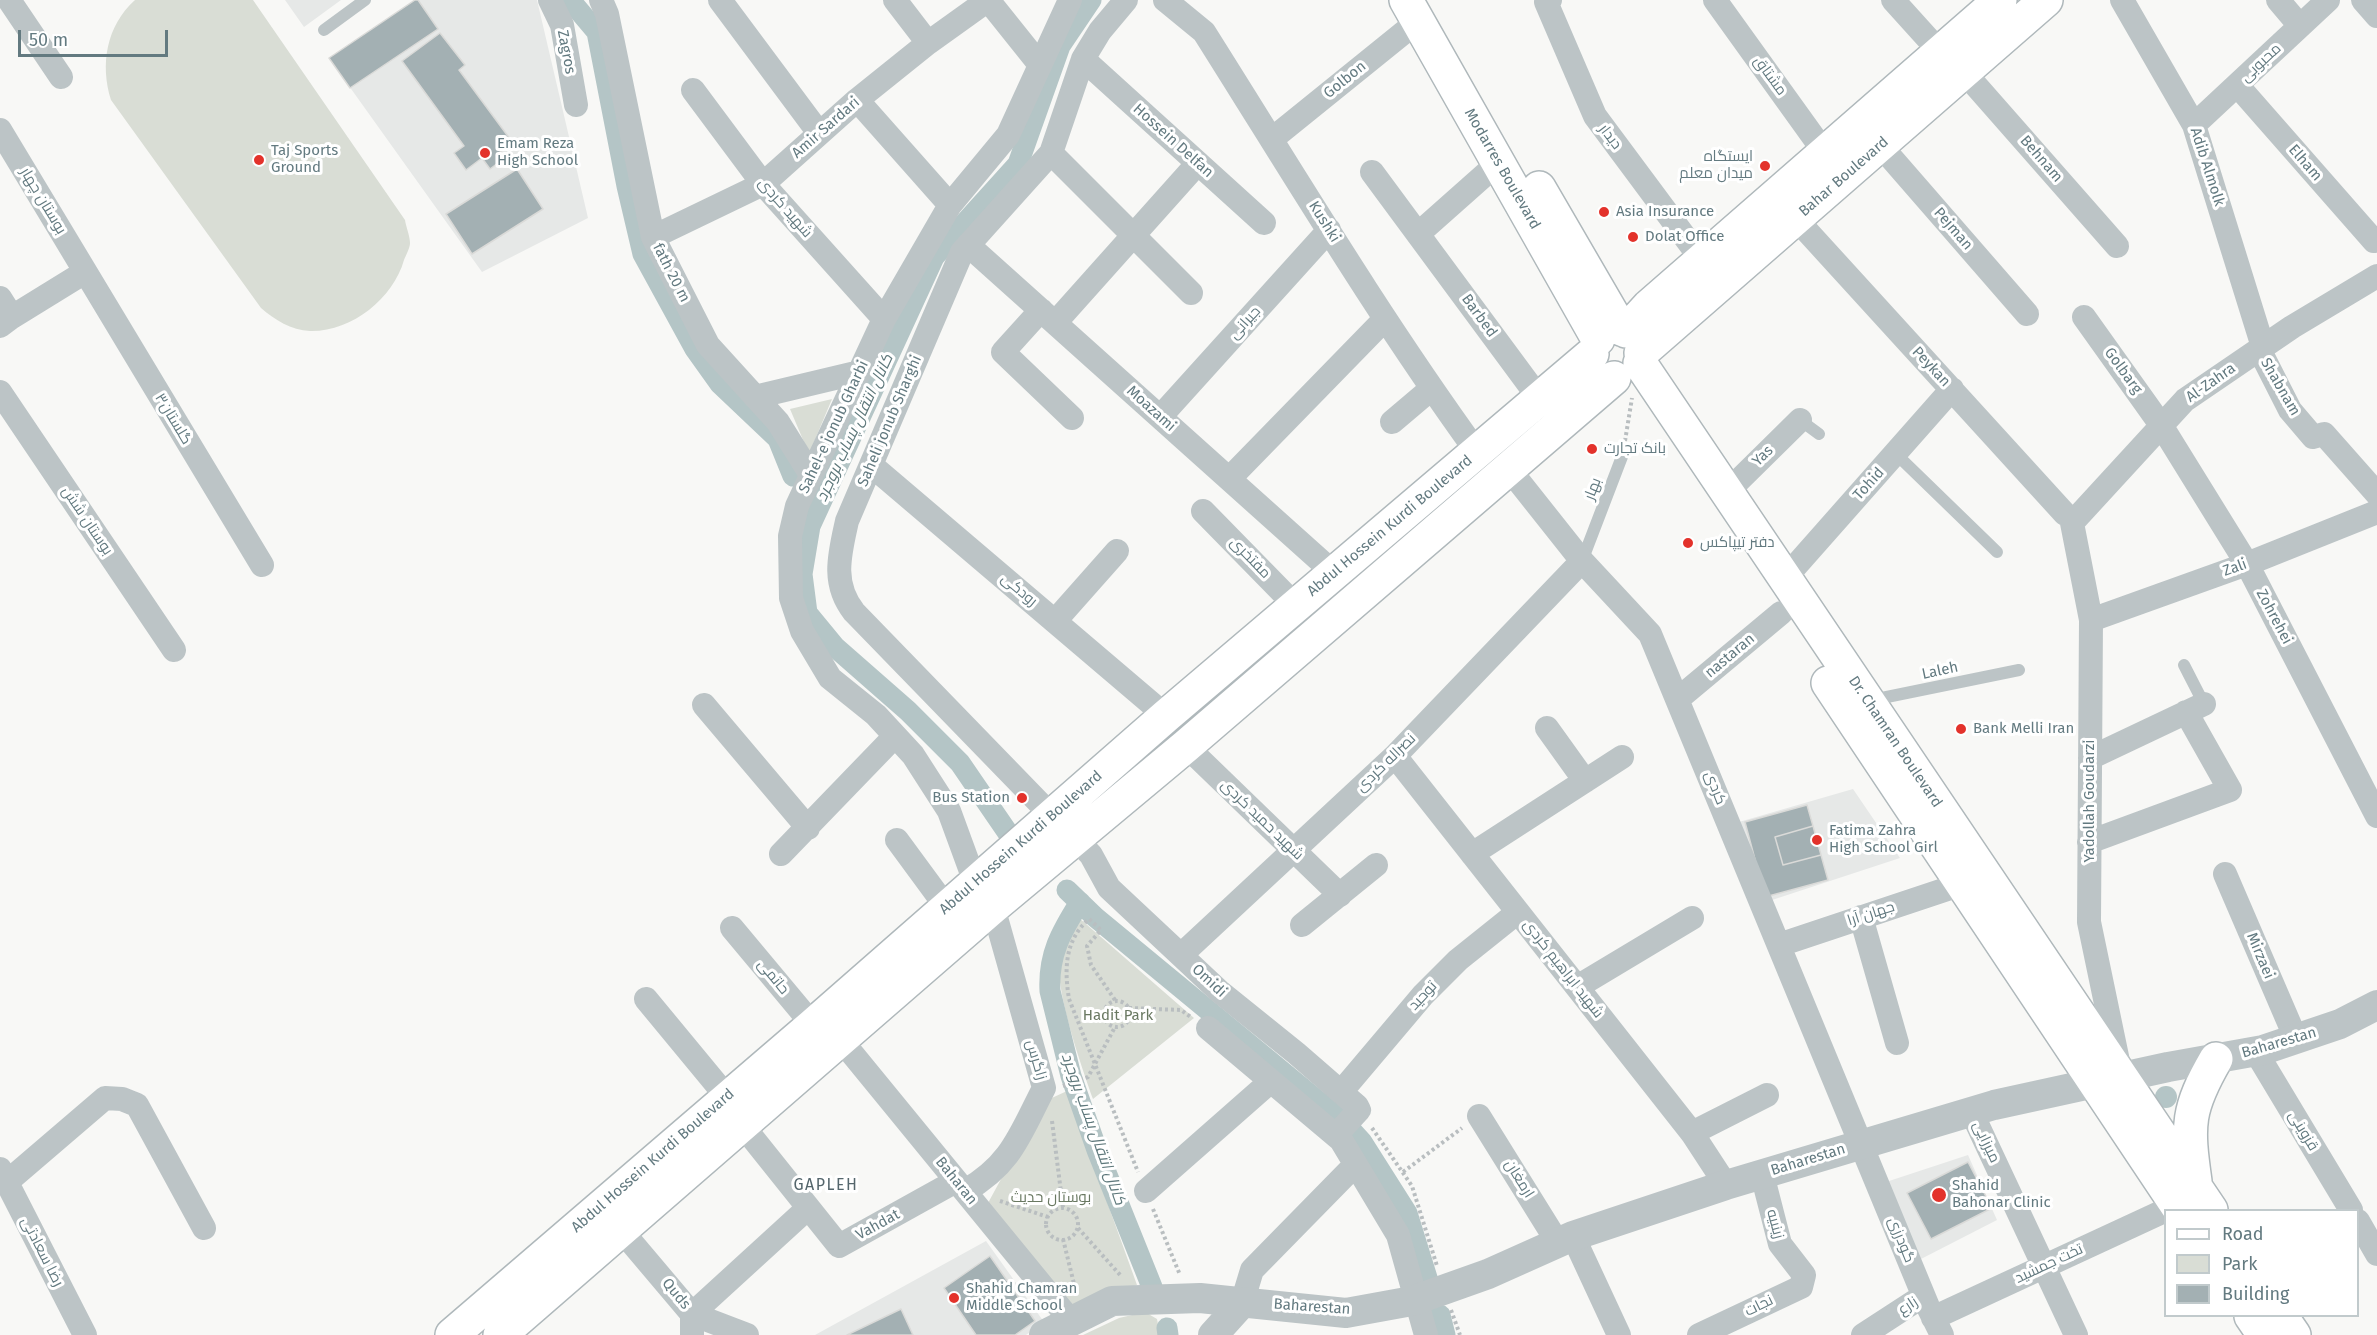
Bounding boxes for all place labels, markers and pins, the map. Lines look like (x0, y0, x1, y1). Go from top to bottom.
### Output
place label: Emam Reza High School (497, 135, 578, 170)
place label: Taj Sports Ground (271, 142, 338, 177)
marker: Emam Reza High School (478, 146, 492, 160)
place label: ایستگاه میدان معلم (1679, 148, 1753, 183)
marker: Taj Sports Ground (252, 153, 266, 167)
marker: ایستگاه میدان معلم (1758, 159, 1772, 173)
place label: Asia Insurance (1616, 203, 1714, 221)
marker: Asia Insurance (1597, 205, 1611, 219)
place label: Dolat Office (1645, 228, 1724, 246)
marker: Dolat Office (1626, 230, 1640, 244)
place label: بانک تجارت (1604, 440, 1666, 458)
marker: بانک تجارت (1585, 442, 1599, 456)
place label: دفتر تیپاکس (1700, 534, 1775, 552)
marker: دفتر تیپاکس (1681, 536, 1695, 550)
place label: Bank Melli Iran (1973, 720, 2074, 738)
marker: Bank Melli Iran (1954, 722, 1968, 736)
place label: Bus Station (932, 789, 1010, 807)
marker: Bus Station (1015, 791, 1029, 805)
place label: Fatima Zahra High School Girl (1829, 822, 1938, 857)
marker: Fatima Zahra High School Girl (1810, 833, 1824, 847)
place label: Shahid Bahonar Clinic (1952, 1177, 2051, 1212)
marker: Shahid Bahonar Clinic (1930, 1186, 1948, 1204)
place label: Shahid Chamran Middle School (966, 1280, 1077, 1315)
marker: Shahid Chamran Middle School (947, 1291, 961, 1305)

